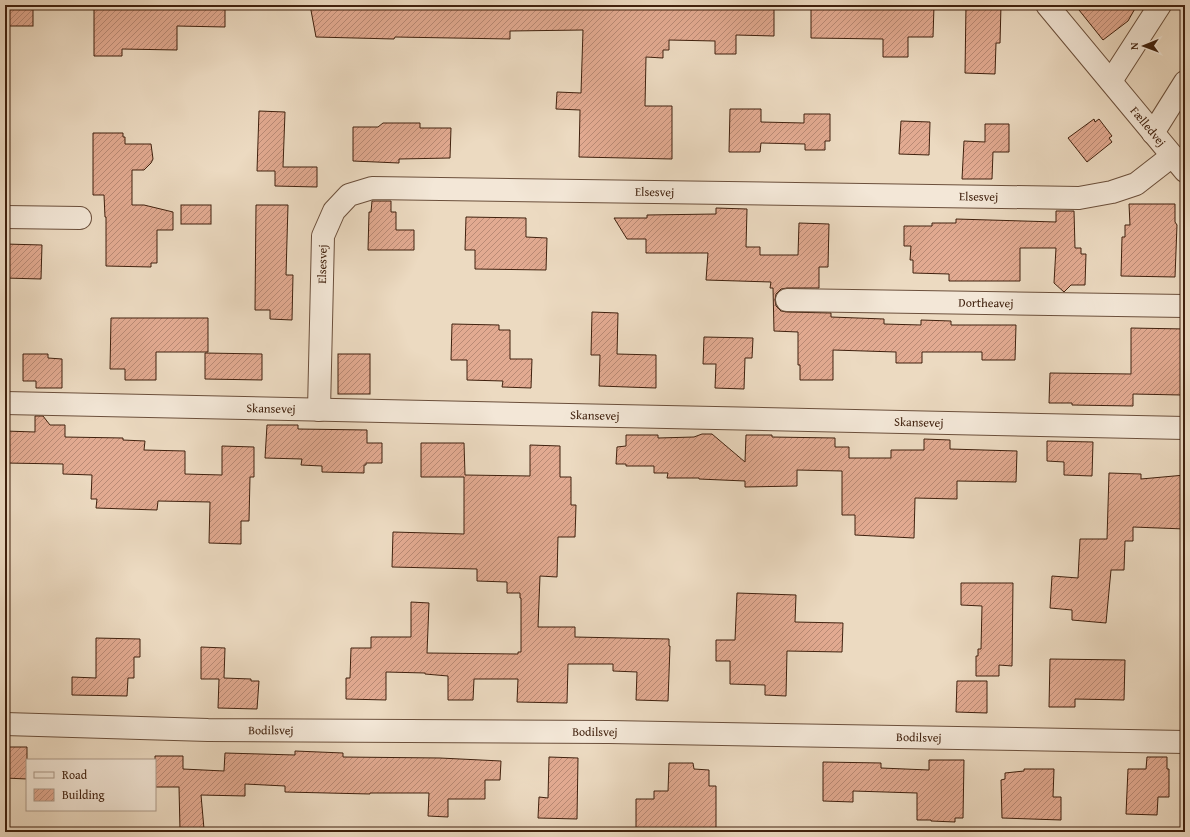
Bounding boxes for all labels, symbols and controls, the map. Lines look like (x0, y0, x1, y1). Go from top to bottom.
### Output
north arrow (1124, 26, 1164, 66)
text: N (1126, 42, 1142, 50)
street label: Fælledvej (1127, 102, 1170, 150)
street label: Elsesvej (635, 183, 674, 200)
street label: Elsesvej (959, 187, 998, 205)
street label: Elsesvej (313, 244, 331, 284)
street label: Dortheavej (958, 294, 1014, 311)
street label: Skansevej (246, 399, 296, 417)
street label: Skansevej (570, 406, 620, 424)
street label: Skansevej (894, 413, 944, 431)
street label: Bodilsvej (248, 721, 294, 738)
street label: Bodilsvej (572, 723, 618, 740)
street label: Bodilsvej (896, 728, 942, 746)
legend (26, 759, 156, 811)
text: Road (62, 766, 88, 783)
text: Building (62, 786, 105, 803)

